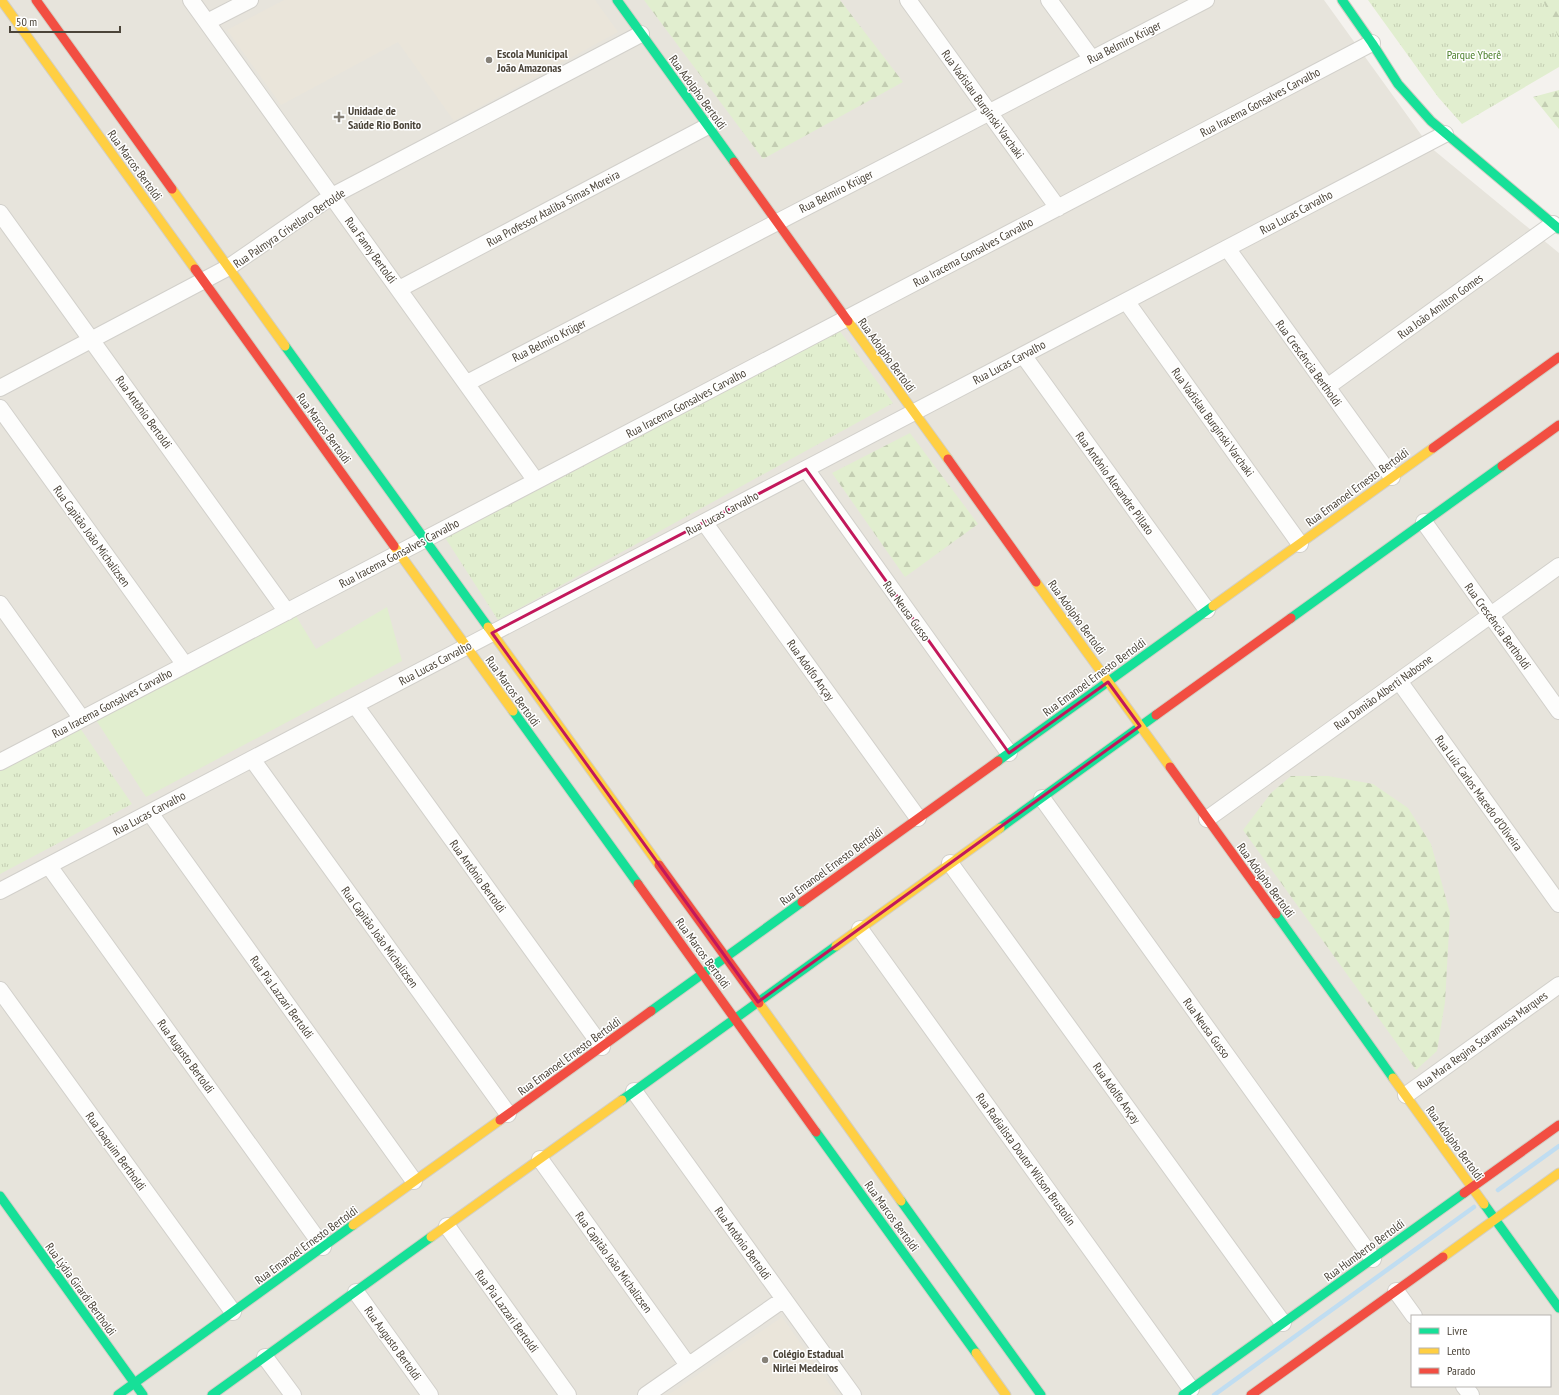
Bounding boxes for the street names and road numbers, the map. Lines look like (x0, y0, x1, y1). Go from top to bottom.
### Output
street label: Rua Belmiro Krüger (1085, 17, 1164, 67)
street label: Rua Vadislau Burginski Varchaki (939, 47, 1027, 161)
street label: Rua Adolpho Bertoldi (666, 52, 730, 132)
street label: Rua Iracema Gonsalves Carvalho (1197, 64, 1323, 140)
street label: Rua Marcos Bertoldi (105, 127, 165, 203)
street label: Rua Professor Ataliba Simas Moreira (484, 166, 622, 250)
street label: Rua Belmiro Krüger (797, 166, 876, 216)
street label: Rua Palmyra Crivellaro Bertolde (230, 185, 348, 271)
street label: Rua Lucas Carvalho (1257, 187, 1335, 237)
street label: Rua Fanny Bertoldi (342, 214, 400, 286)
street label: Rua Iracema Gonsalves Carvalho (910, 214, 1036, 290)
street label: Rua João Amilton Gomes (1394, 270, 1486, 342)
street label: Rua Belmiro Krüger (510, 315, 589, 365)
street label: Rua Adolpho Bertoldi (855, 315, 919, 395)
street label: Rua Crescência Bertholdi (1273, 317, 1345, 409)
street label: Rua Lucas Carvalho (970, 337, 1048, 387)
street label: Rua Iracema Gonsalves Carvalho (623, 365, 749, 441)
street label: Rua Vadislau Burginski Varchaki (1169, 365, 1257, 479)
street label: Rua Antônio Bertoldi (113, 373, 175, 451)
street label: Rua Marcos Bertoldi (294, 390, 354, 466)
street label: Rua Antônio Alexandre Pillato (1073, 429, 1157, 537)
street label: Rua Emanoel Ernesto Bertoldi (1303, 445, 1411, 529)
street label: Rua Capitão João Michalizsen (50, 483, 134, 589)
street label: Rua Lucas Carvalho (683, 488, 761, 538)
street label: Rua Iracema Gonsalves Carvalho (336, 515, 462, 591)
street label: Rua Adolpho Bertoldi (1045, 577, 1109, 657)
street label: Rua Neusa Gusso (880, 578, 934, 644)
street label: Rua Crescência Bertholdi (1462, 580, 1534, 672)
street label: Rua Emanoel Ernesto Bertoldi (1040, 635, 1148, 719)
street label: Rua Adolfo Ançay (784, 637, 838, 704)
street label: Rua Lucas Carvalho (396, 638, 474, 688)
street label: Rua Damião Alberti Nabosne (1331, 651, 1435, 733)
street label: Rua Marcos Bertoldi (483, 653, 543, 729)
street label: Rua Iracema Gonsalves Carvalho (49, 665, 175, 741)
street label: Rua Luiz Carlos Macedo d'Oliveira (1432, 732, 1526, 854)
street label: Rua Lucas Carvalho (110, 788, 188, 838)
street label: Rua Emanoel Ernesto Bertoldi (777, 824, 885, 908)
street label: Rua Antônio Bertoldi (447, 837, 509, 915)
street label: Rua Adolpho Bertoldi (1234, 840, 1298, 920)
street label: Rua Capitão João Michalizsen (338, 884, 422, 990)
street label: Rua Marcos Bertoldi (673, 915, 733, 991)
street label: Rua Pia Lazzari Bertoldi (247, 953, 317, 1041)
street label: Rua Mara Regina Scaramussa Marques (1414, 988, 1550, 1092)
street label: Rua Neusa Gusso (1180, 995, 1234, 1061)
street label: Rua Emanoel Ernesto Bertoldi (515, 1014, 623, 1098)
street label: Rua Augusto Bertoldi (154, 1016, 218, 1096)
street label: Rua Adolfo Ançay (1090, 1060, 1144, 1127)
street label: Rua Radialista Doutor Wilson Brustolin (973, 1090, 1079, 1228)
street label: Rua Adolpho Bertoldi (1423, 1103, 1487, 1183)
street label: Rua Joaquim Bertholdi (83, 1109, 149, 1193)
street label: Rua Marcos Bertoldi (862, 1178, 922, 1254)
street label: Rua Emanoel Ernesto Bertoldi (252, 1203, 360, 1287)
street label: Rua Antônio Bertoldi (712, 1204, 774, 1282)
street label: Rua Capitão João Michalizsen (572, 1209, 656, 1315)
street label: Rua Humberto Bertoldi (1321, 1216, 1407, 1284)
street label: Rua Lýdia Girardi Bertholdi (42, 1240, 120, 1338)
street label: Rua Pia Lazzari Bertoldi (472, 1267, 542, 1355)
street label: Rua Augusto Bertoldi (361, 1303, 425, 1383)

